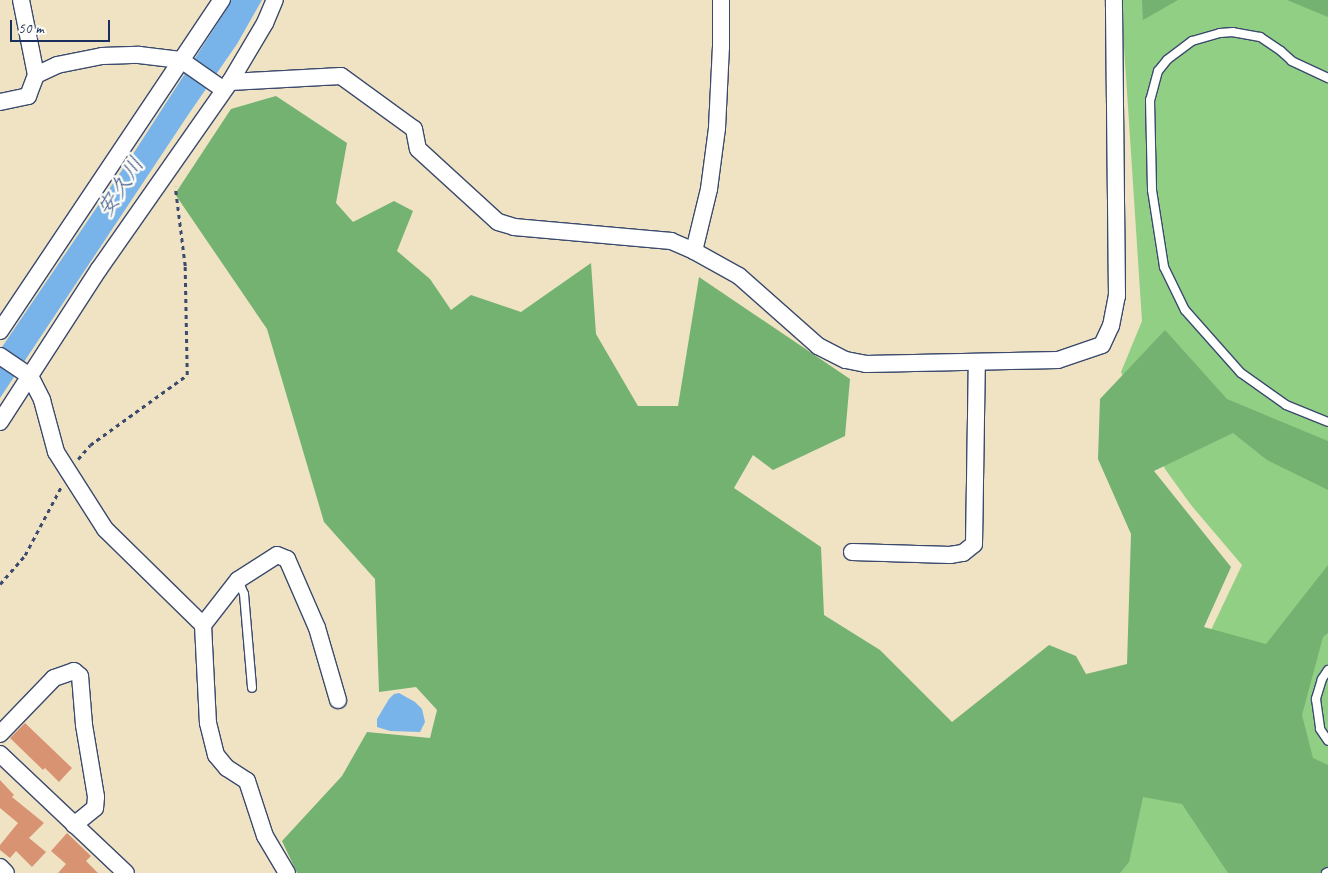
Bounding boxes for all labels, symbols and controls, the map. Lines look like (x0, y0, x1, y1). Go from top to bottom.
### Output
scale bar (12, 10, 112, 42)
text: 50 m (18, 19, 44, 38)
water label: 安久川 (92, 152, 150, 222)

